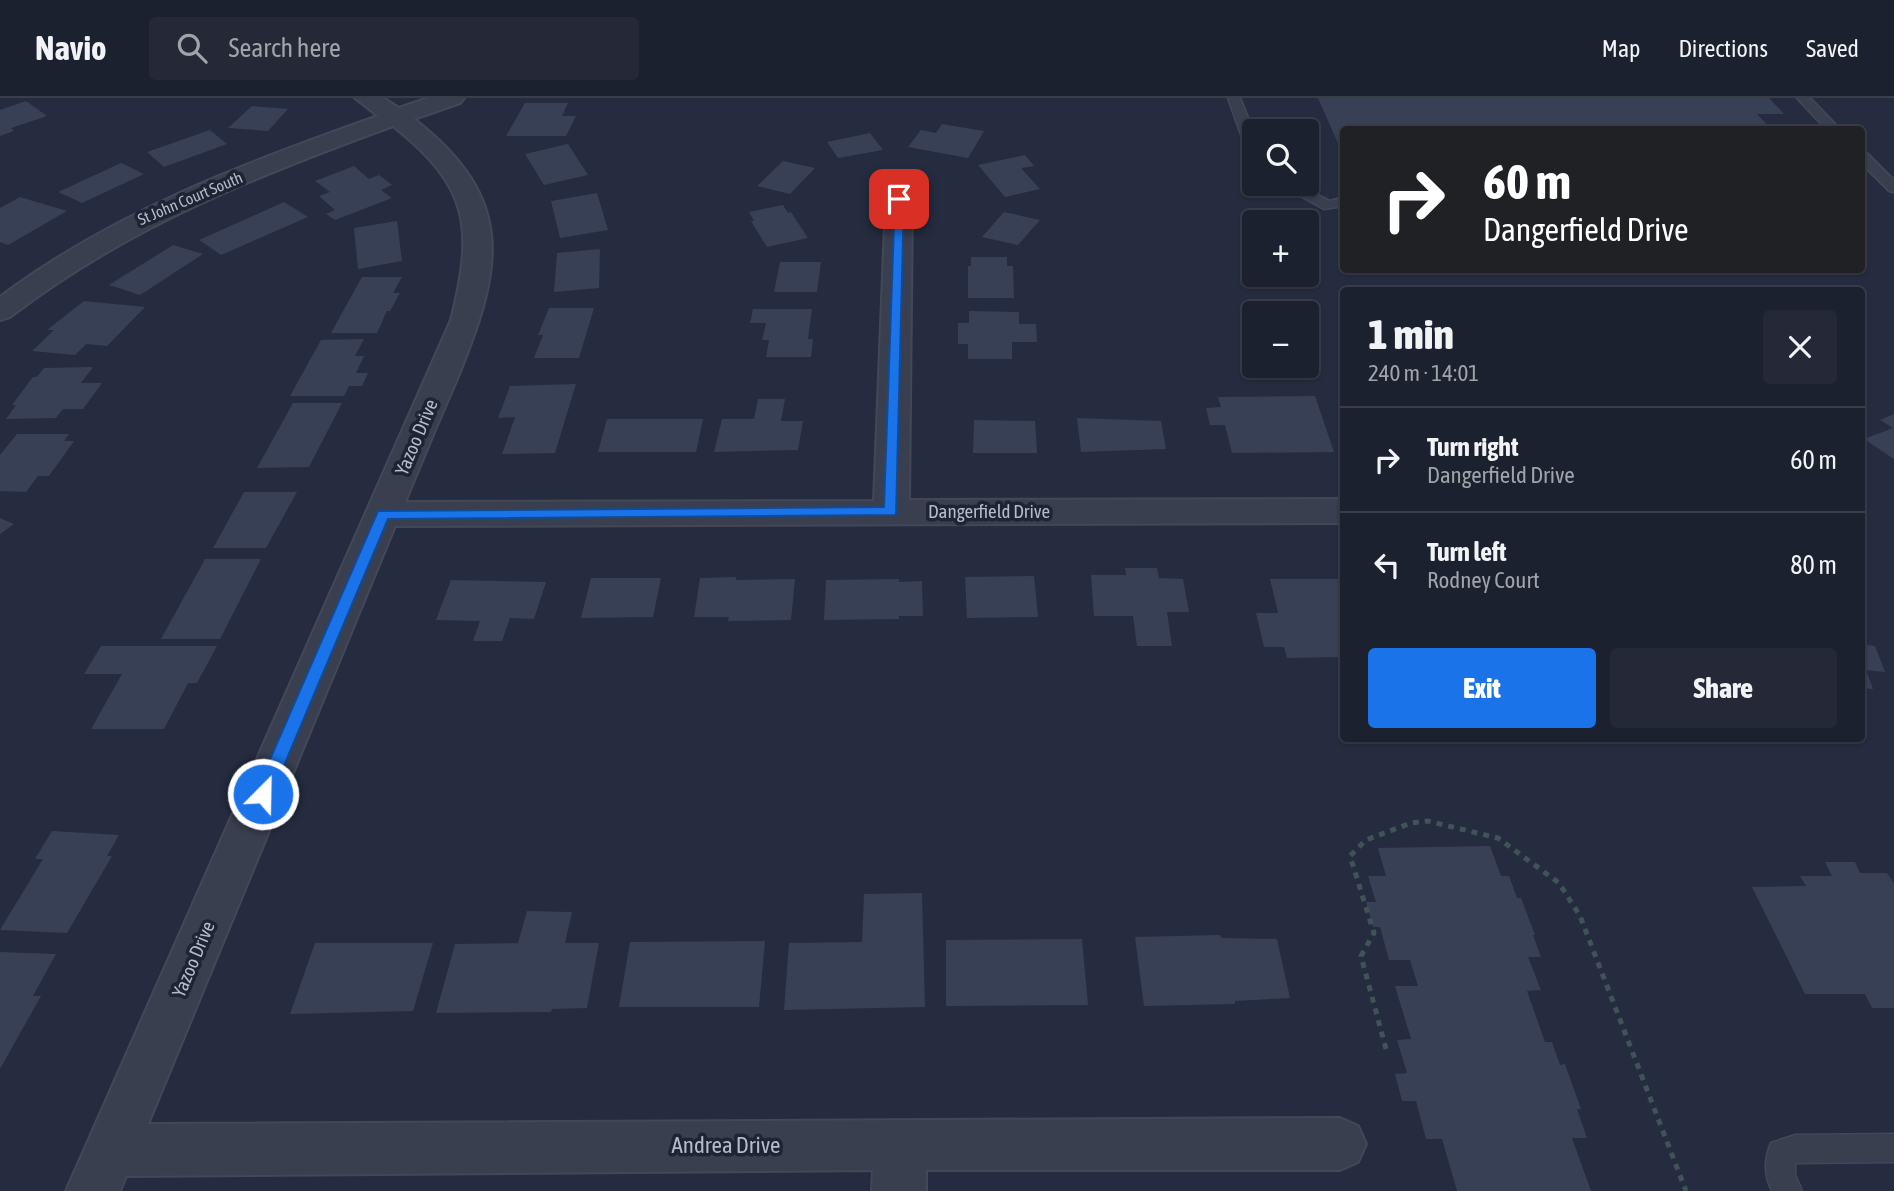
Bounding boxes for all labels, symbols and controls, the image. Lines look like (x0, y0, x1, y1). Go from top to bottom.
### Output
search box (149, 17, 639, 80)
text: Navio (35, 29, 107, 67)
icon: search (173, 29, 211, 67)
text: Search here (229, 33, 341, 63)
text: Map (1602, 35, 1640, 62)
text: Directions (1678, 35, 1768, 62)
text: Saved (1806, 35, 1859, 62)
map controls (1242, 119, 1319, 378)
button: search (1242, 119, 1319, 196)
text: 60 m (1483, 153, 1571, 209)
icon: right (1368, 154, 1459, 245)
street label: St John Court South (135, 168, 245, 228)
pin (869, 169, 929, 229)
icon: arrive (880, 180, 918, 218)
button: + (1242, 210, 1319, 287)
text: Dangerfield Drive (1483, 211, 1689, 248)
button: − (1242, 301, 1319, 378)
text: 1 min (1368, 310, 1454, 358)
button: close (1763, 310, 1837, 384)
text: 240 m · 14:01 (1368, 360, 1479, 386)
street label: Yazoo Drive (390, 396, 442, 478)
text: Turn right (1427, 432, 1518, 462)
icon: right (1368, 441, 1406, 479)
text: 60 m (1790, 445, 1837, 475)
text: Dangerfield Drive (1427, 462, 1575, 488)
street label: Dangerfield Drive (928, 500, 1050, 522)
text: Turn left (1427, 537, 1507, 567)
icon: left (1368, 546, 1406, 584)
text: 80 m (1790, 550, 1837, 580)
text: Rodney Court (1427, 567, 1540, 593)
button: Exit (1368, 648, 1596, 728)
button: Share (1610, 648, 1837, 728)
position arrow (226, 757, 300, 831)
street label: Yazoo Drive (167, 918, 219, 1000)
street label: Andrea Drive (671, 1132, 781, 1158)

